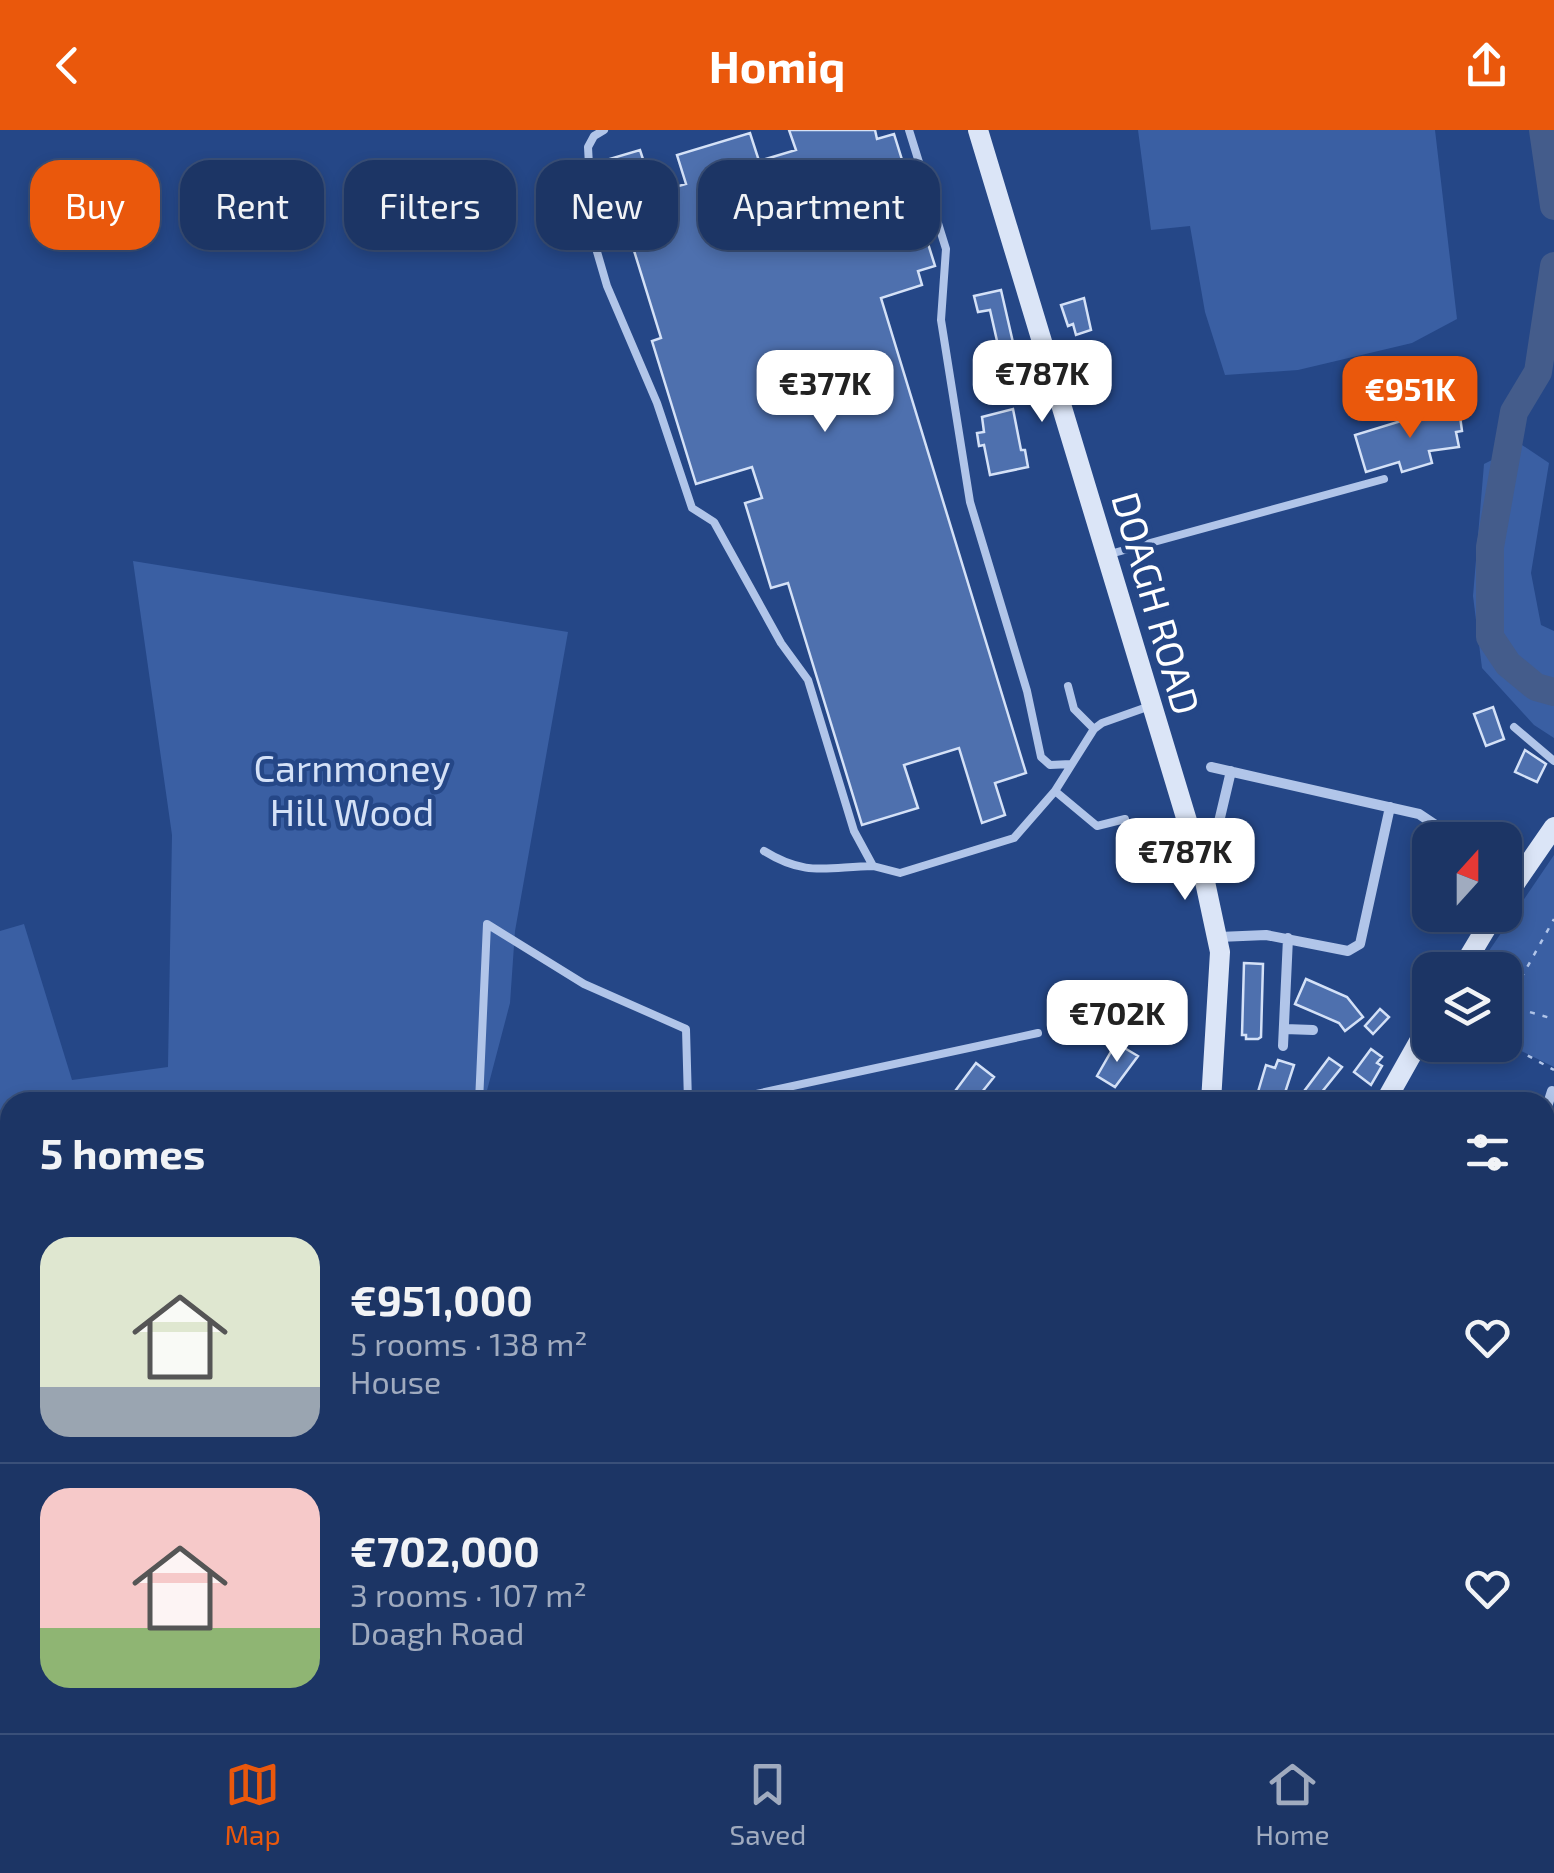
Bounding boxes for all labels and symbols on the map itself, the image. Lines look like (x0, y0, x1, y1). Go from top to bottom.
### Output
pin: €787K (972, 340, 1112, 425)
pin: €377K (755, 350, 895, 435)
pin: €951K (1340, 356, 1480, 441)
street label: DOAGH ROAD (1103, 486, 1211, 720)
park label: Carnmoney Hill Wood (253, 744, 451, 834)
pin: €787K (1115, 818, 1255, 903)
north arrow (1412, 822, 1522, 932)
pin: €702K (1047, 980, 1187, 1065)

